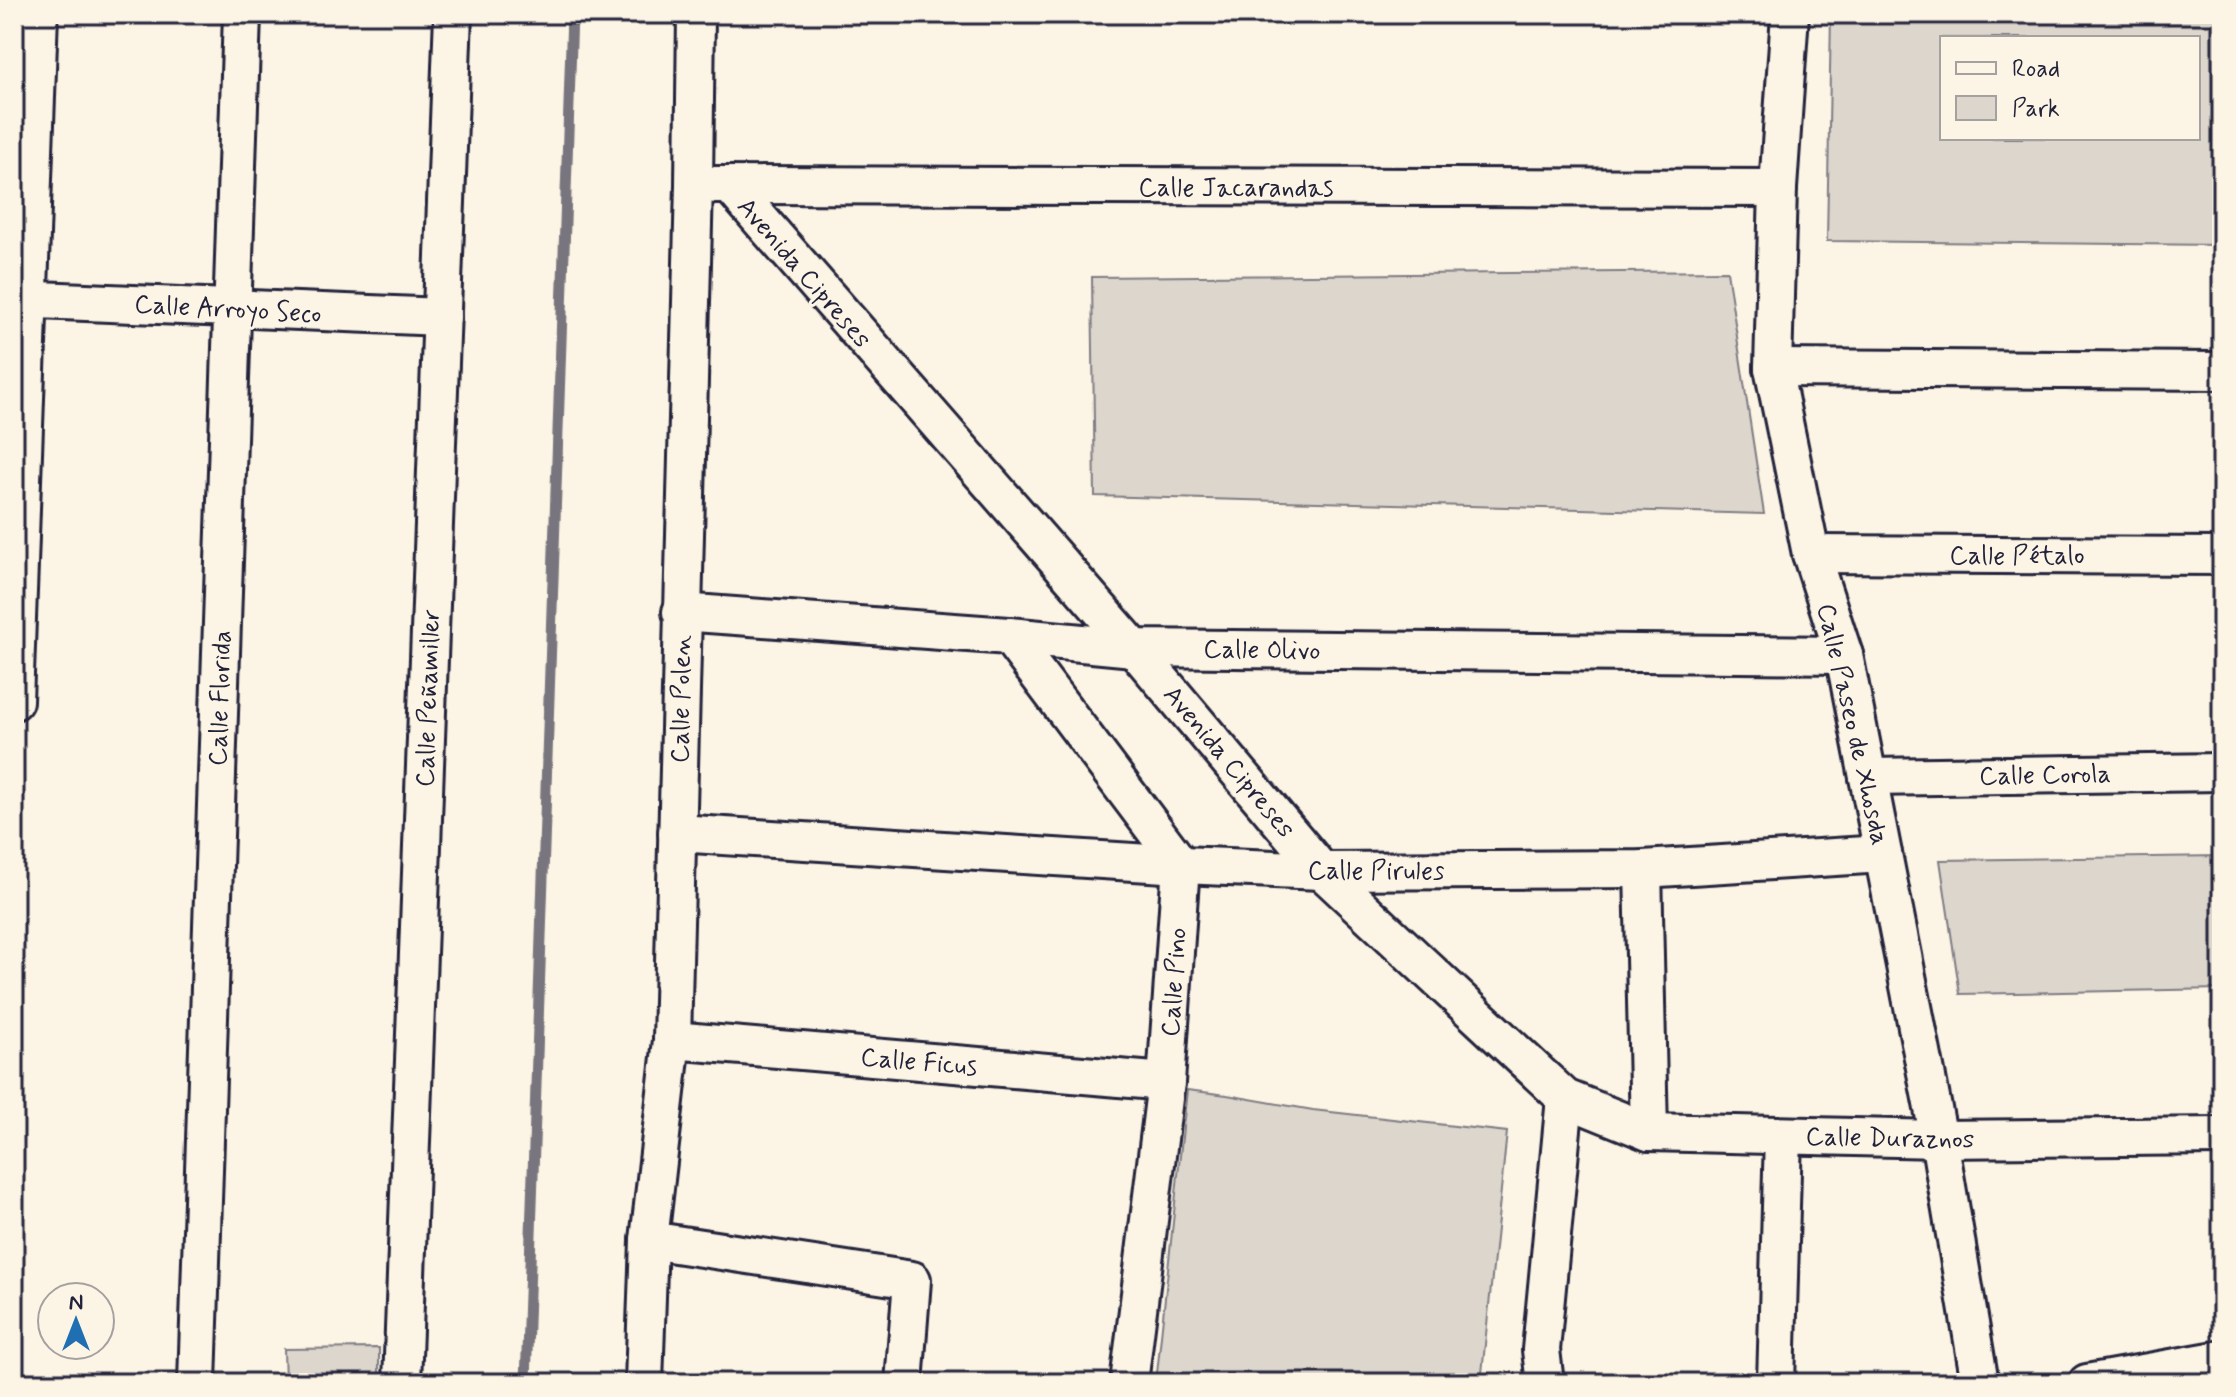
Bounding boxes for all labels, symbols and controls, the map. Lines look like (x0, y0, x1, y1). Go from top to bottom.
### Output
legend (1940, 36, 2200, 140)
text: Road (2012, 54, 2060, 85)
text: Park (2012, 94, 2060, 125)
street label: Calle Jacarandas (1139, 172, 1333, 206)
street label: Avenida Cipreses (729, 191, 878, 356)
street label: Calle Arroyo Seco (134, 288, 322, 332)
street label: Calle Pétalo (1949, 540, 2085, 574)
street label: Calle Paseo de Xhosda (1808, 600, 1896, 848)
street label: Calle Peñamiller (409, 608, 449, 788)
street label: Calle Florida (202, 630, 240, 766)
street label: Calle Olivo (1203, 633, 1321, 669)
street label: Calle Polen (664, 635, 700, 763)
street label: Avenida Cipreses (1155, 679, 1302, 846)
street label: Calle Corola (1979, 758, 2111, 794)
street label: Calle Pirules (1308, 855, 1444, 889)
street label: Calle Pino (1154, 926, 1196, 1038)
street label: Calle Ficus (859, 1041, 979, 1085)
street label: Calle Duraznos (1805, 1121, 1975, 1157)
north arrow (36, 1281, 116, 1361)
text: N (69, 1289, 83, 1317)

